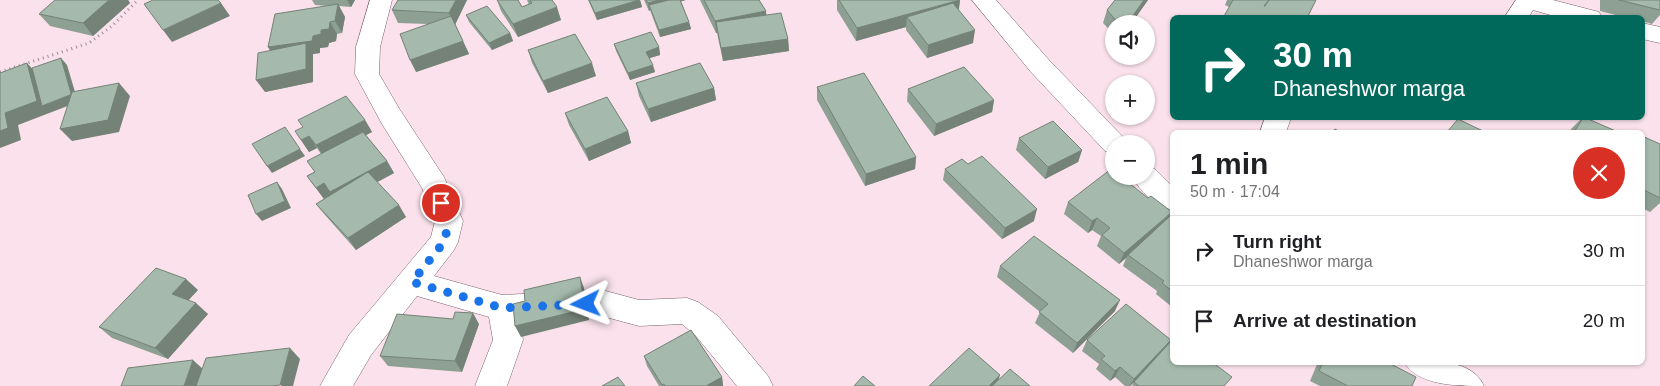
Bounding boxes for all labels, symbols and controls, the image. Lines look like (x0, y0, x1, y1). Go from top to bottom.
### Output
map controls (1105, 15, 1155, 185)
button: sound (1105, 15, 1155, 65)
icon: right (1190, 35, 1255, 100)
text: 30 m (1273, 35, 1353, 74)
button: + (1105, 75, 1155, 125)
text: Dhaneshwor marga (1273, 76, 1465, 101)
button: − (1105, 135, 1155, 185)
text: 1 min (1190, 147, 1268, 180)
button: close (1573, 147, 1625, 199)
pin (420, 182, 462, 224)
text: 50 m · 17:04 (1190, 183, 1280, 200)
icon: arrive (427, 189, 455, 217)
text: Turn right (1233, 231, 1321, 252)
icon: right (1190, 237, 1218, 265)
text: 30 m (1583, 240, 1625, 261)
text: Dhaneshwor marga (1233, 253, 1373, 270)
position arrow (559, 277, 611, 329)
icon: arrive (1190, 307, 1218, 335)
text: Arrive at destination (1233, 310, 1417, 331)
text: 20 m (1583, 310, 1625, 331)

